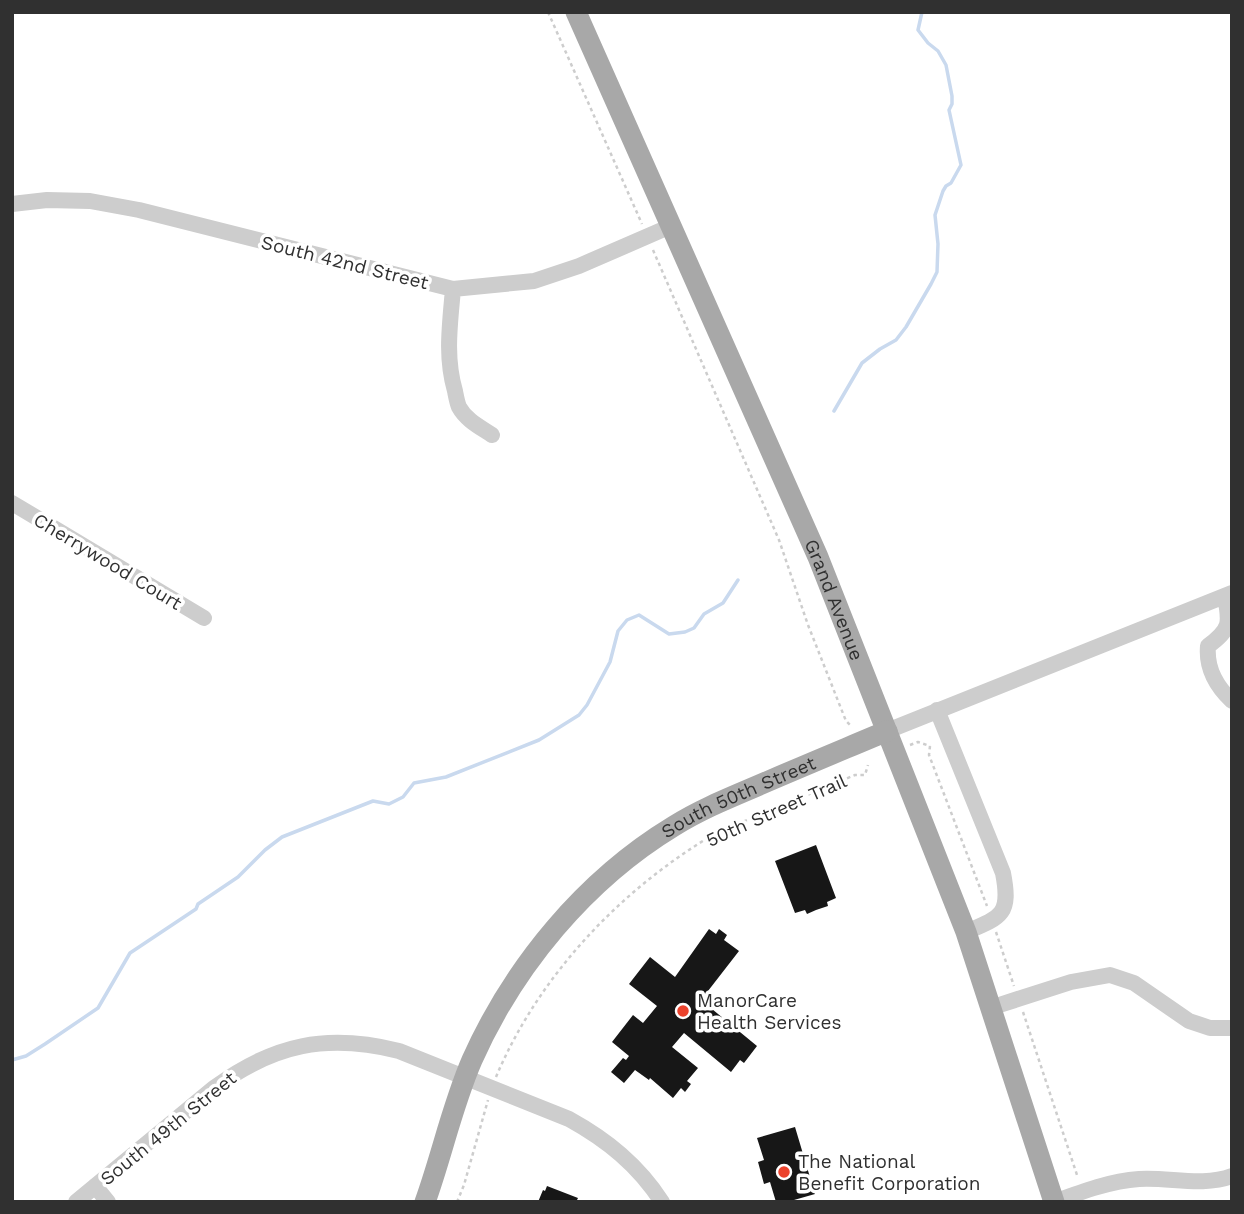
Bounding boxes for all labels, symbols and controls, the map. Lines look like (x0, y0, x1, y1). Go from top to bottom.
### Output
street label: South 42nd Street (259, 231, 431, 294)
street label: Cherrywood Court (29, 508, 186, 615)
street label: Grand Avenue (799, 535, 869, 664)
street label: South 50th Street (657, 751, 819, 843)
street label: 50th Street Trail (702, 769, 850, 852)
place label: ManorCare Health Services (697, 989, 842, 1034)
marker: ManorCare Health Services (675, 1003, 691, 1019)
street label: South 49th Street (96, 1066, 241, 1190)
place label: The National Benefit Corporation (798, 1150, 981, 1195)
marker: The National Benefit Corporation (776, 1164, 792, 1180)

